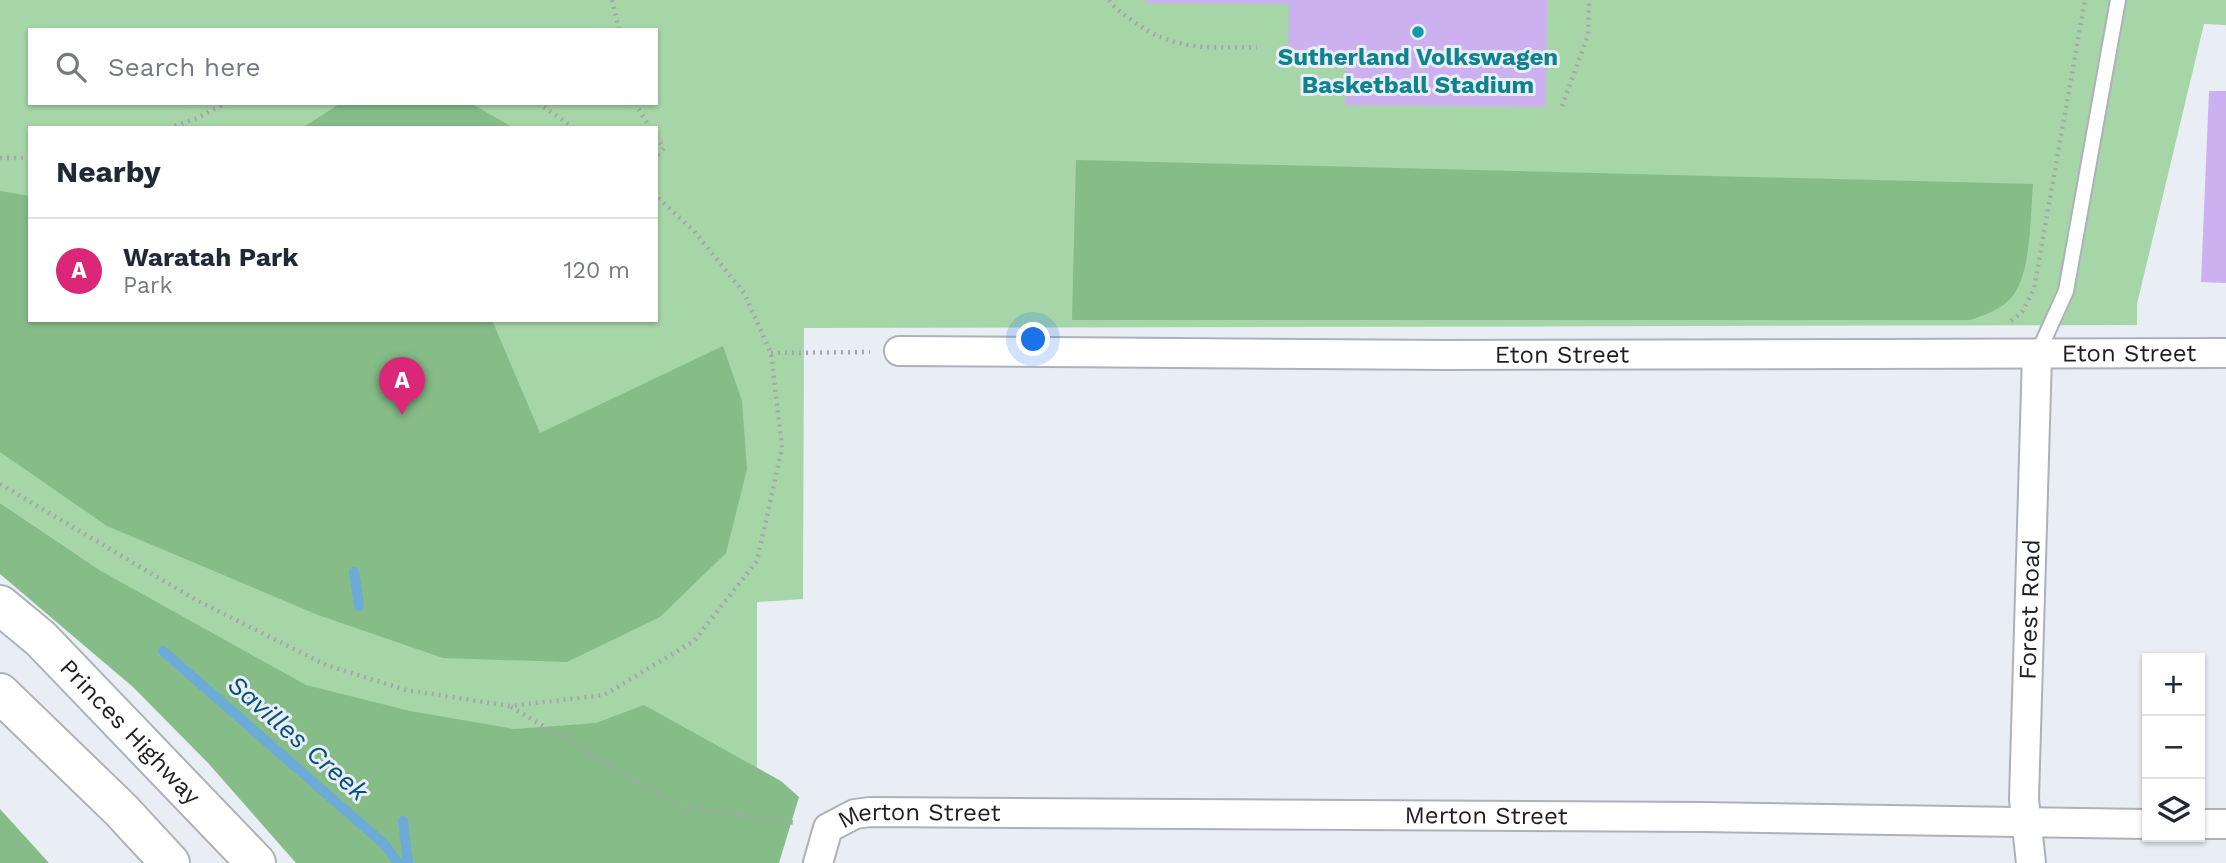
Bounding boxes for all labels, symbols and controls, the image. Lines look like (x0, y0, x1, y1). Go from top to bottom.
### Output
marker: Sutherland Volkswagen Basketball Stadium (1410, 24, 1426, 40)
search box (28, 28, 658, 105)
place label: Sutherland Volkswagen Basketball Stadium (1278, 43, 1558, 99)
icon: search (52, 48, 90, 86)
text: Search here (108, 52, 260, 82)
text: Nearby (56, 154, 161, 189)
text: Waratah Park (123, 242, 298, 272)
text: A (71, 257, 87, 284)
text: 120 m (564, 257, 630, 284)
text: Park (123, 272, 172, 299)
your location (1016, 322, 1050, 356)
street label: Eton Street (2062, 339, 2196, 367)
street label: Eton Street (1495, 341, 1629, 369)
pin: A (379, 357, 425, 415)
street label: Forest Road (2013, 539, 2046, 680)
street label: Princes Highway (54, 653, 207, 811)
map controls (2142, 653, 2205, 842)
button: + (2142, 653, 2205, 716)
water label: Savilles Creek (222, 669, 375, 807)
button: − (2142, 716, 2205, 779)
button: layers (2142, 779, 2205, 842)
street label: Merton Street (833, 798, 1001, 834)
street label: Merton Street (1404, 801, 1568, 830)

